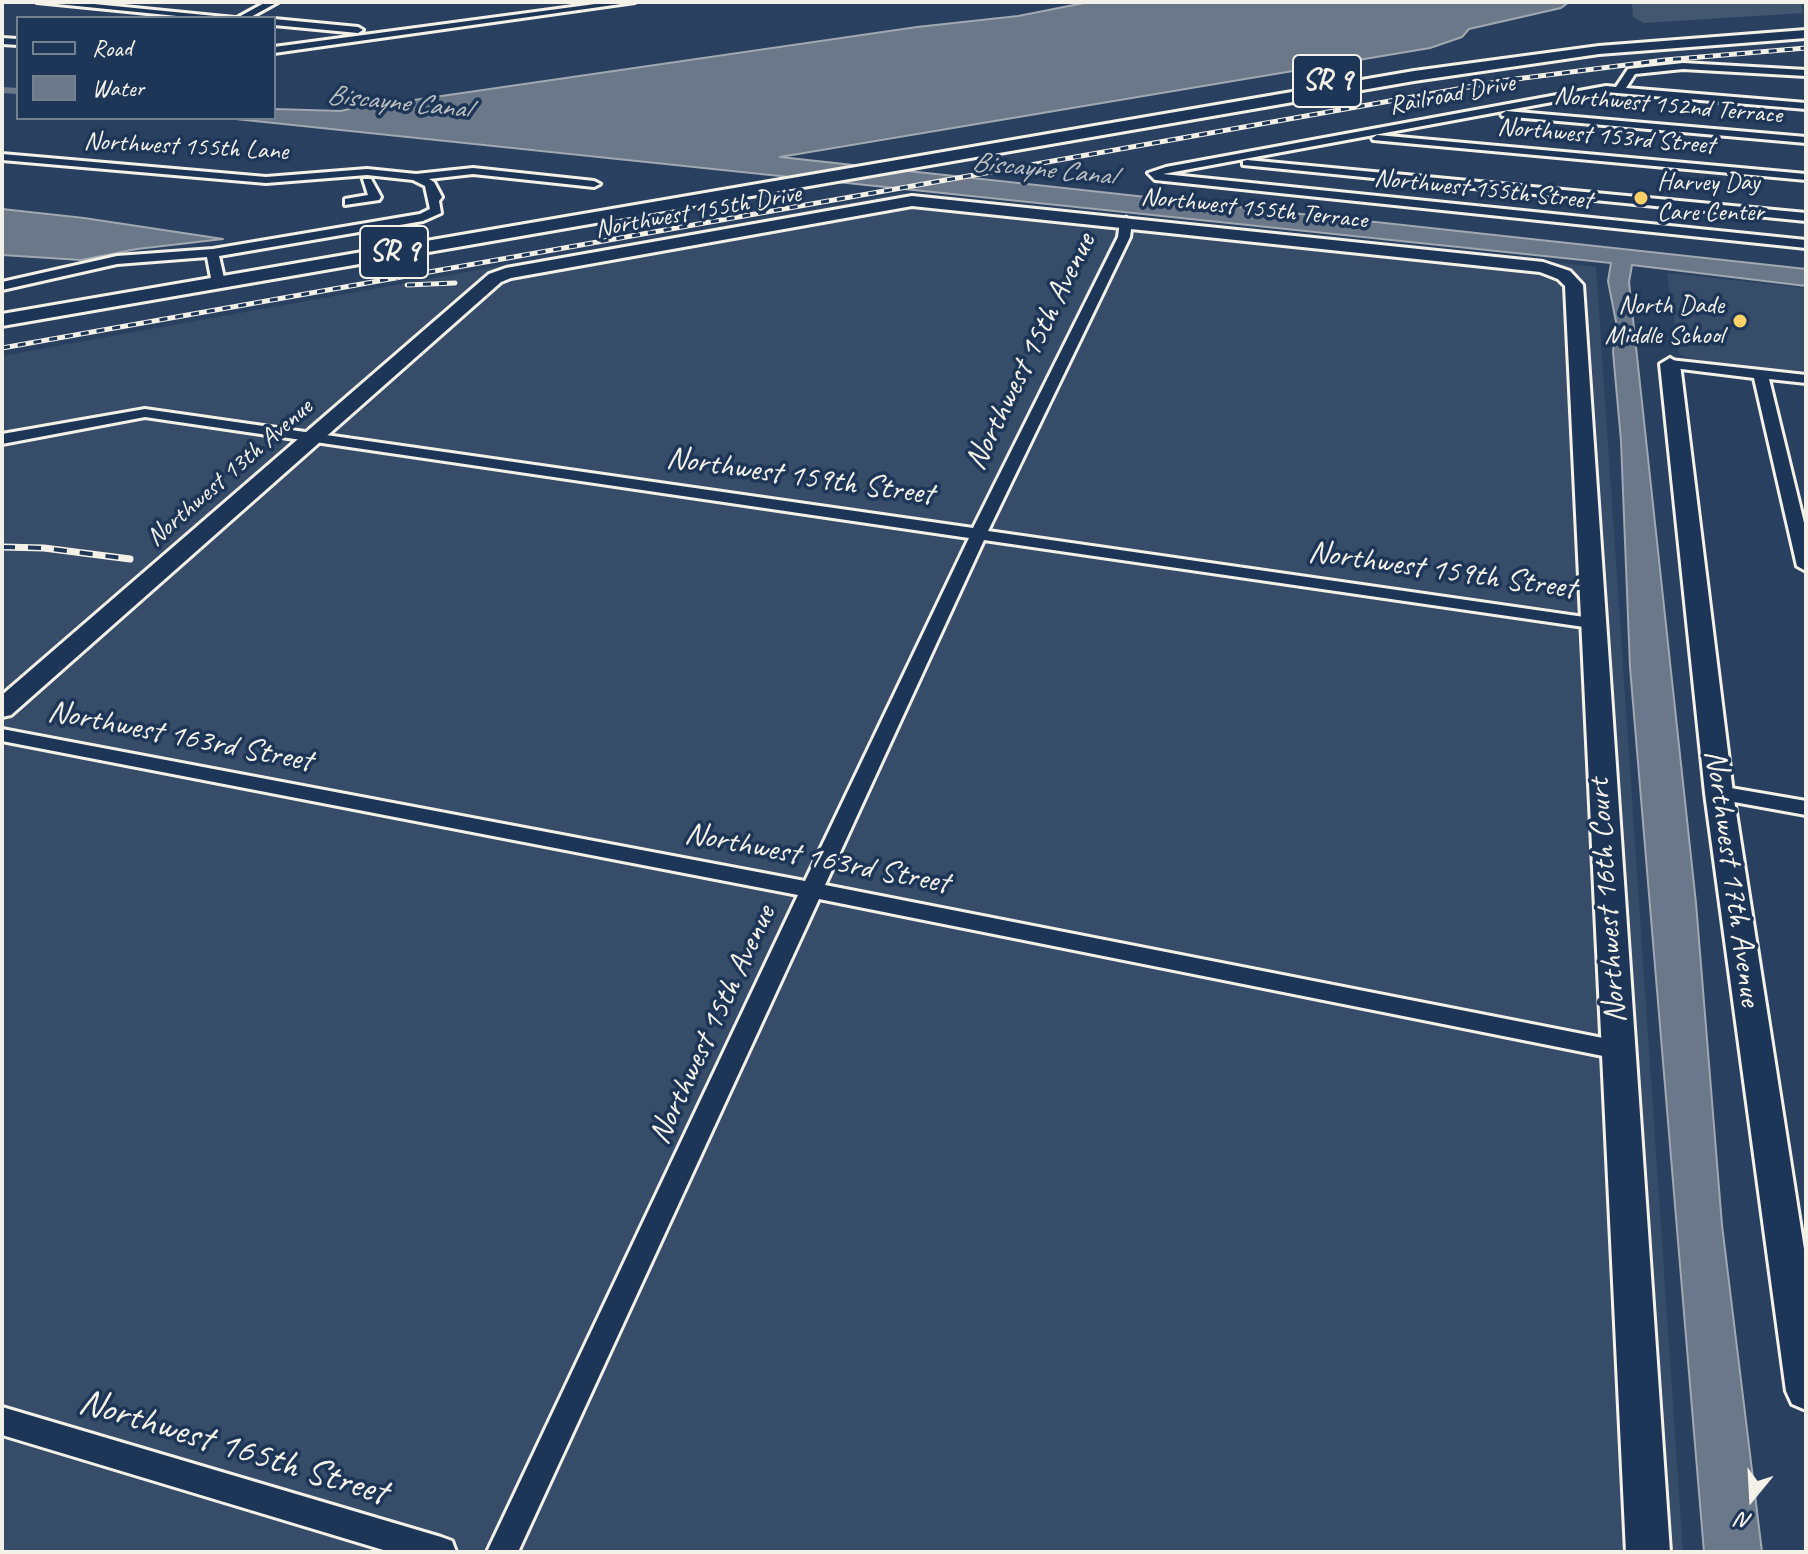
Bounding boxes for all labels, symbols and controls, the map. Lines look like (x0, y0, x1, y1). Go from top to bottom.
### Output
legend (16, 16, 276, 120)
text: Road (92, 33, 132, 63)
road number: SR 9 (1293, 55, 1361, 107)
street label: Railroad Drive (1386, 68, 1518, 122)
text: Water (92, 73, 144, 103)
water label: Biscayne Canal (325, 79, 471, 127)
street label: Northwest 152nd Terrace (1553, 80, 1783, 132)
street label: Northwest 153rd Street (1496, 112, 1716, 162)
street label: Northwest 155th Lane (83, 126, 289, 168)
water label: Biscayne Canal (970, 146, 1116, 194)
street label: Northwest 155th Street (1373, 163, 1593, 217)
place label: Harvey Day Care Center (1657, 167, 1764, 228)
street label: Northwest 155th Drive (593, 179, 803, 245)
street label: Northwest 155th Terrace (1139, 182, 1369, 236)
marker: Harvey Day Care Center (1632, 189, 1650, 207)
road number: SR 9 (360, 226, 428, 278)
street label: Northwest 15th Avenue (957, 227, 1105, 477)
place label: North Dade Middle School (1605, 290, 1724, 352)
marker: North Dade Middle School (1731, 312, 1749, 330)
street label: Northwest 13th Avenue (141, 392, 319, 554)
street label: Northwest 159th Street (664, 439, 936, 515)
street label: Northwest 159th Street (1306, 533, 1578, 609)
street label: Northwest 163rd Street (45, 693, 315, 781)
street label: Northwest 17th Avenue (1695, 747, 1769, 1009)
street label: Northwest 16th Court (1580, 777, 1636, 1025)
street label: Northwest 163rd Street (682, 815, 952, 903)
street label: Northwest 15th Avenue (641, 900, 785, 1150)
street label: Northwest 165th Street (74, 1379, 392, 1517)
north arrow (1712, 1458, 1792, 1538)
text: N (1734, 1505, 1755, 1536)

